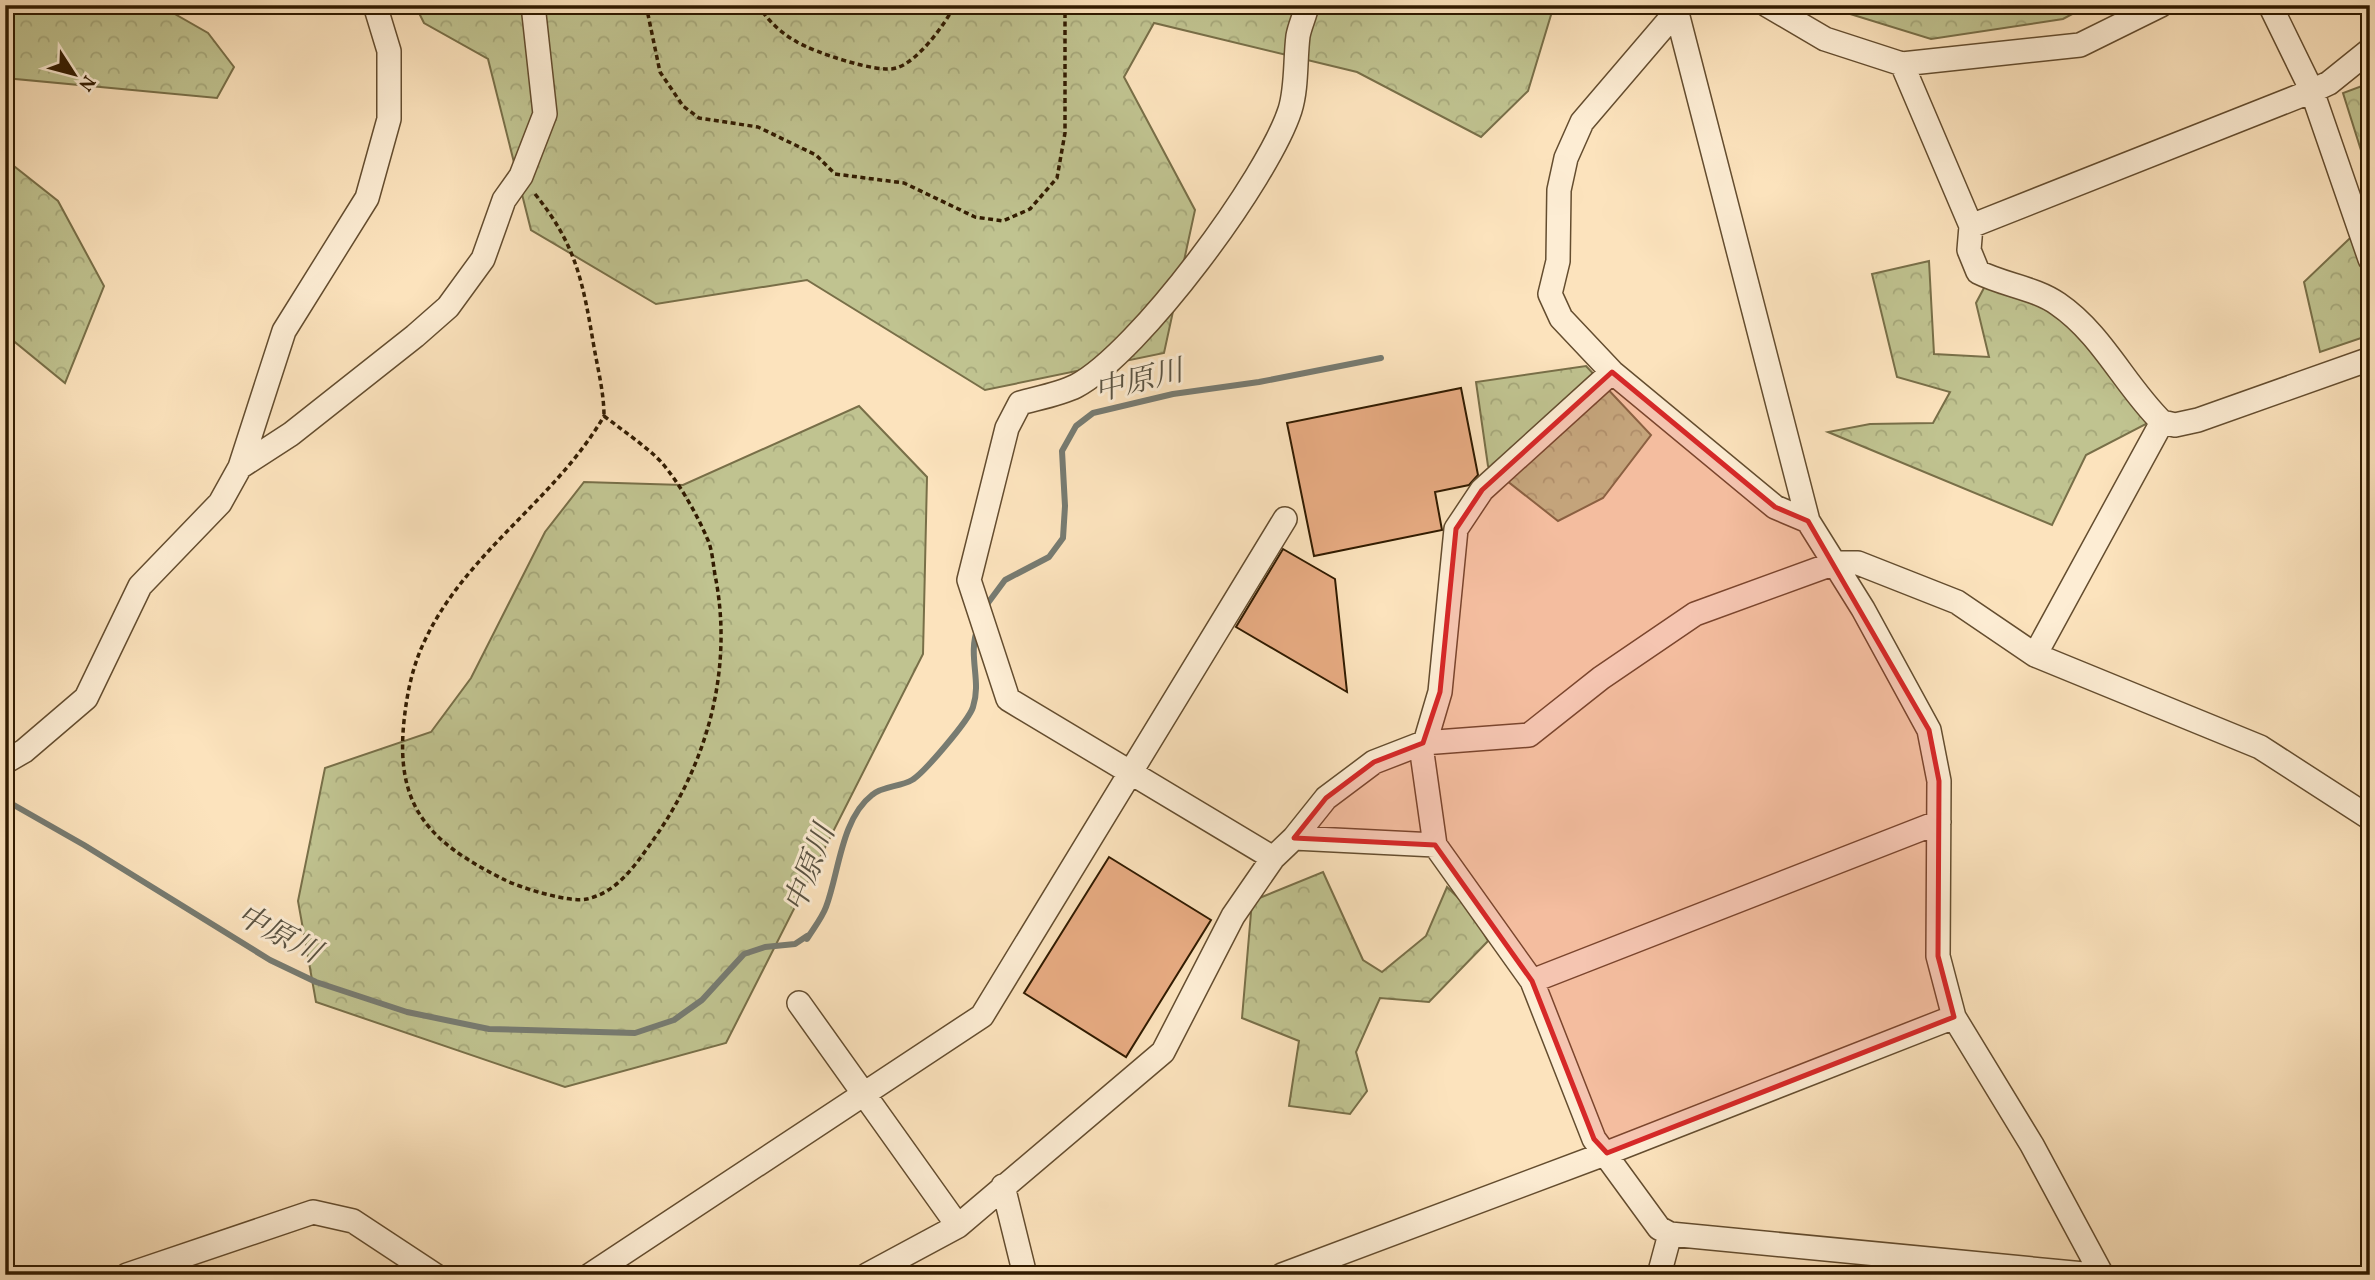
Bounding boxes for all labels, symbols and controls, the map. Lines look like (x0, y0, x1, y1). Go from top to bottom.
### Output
north arrow (38, 38, 108, 108)
text: N (71, 70, 101, 96)
water label: 中原川 (1090, 350, 1191, 413)
water label: 中原川 (775, 817, 848, 919)
water label: 中原川 (228, 895, 330, 976)

